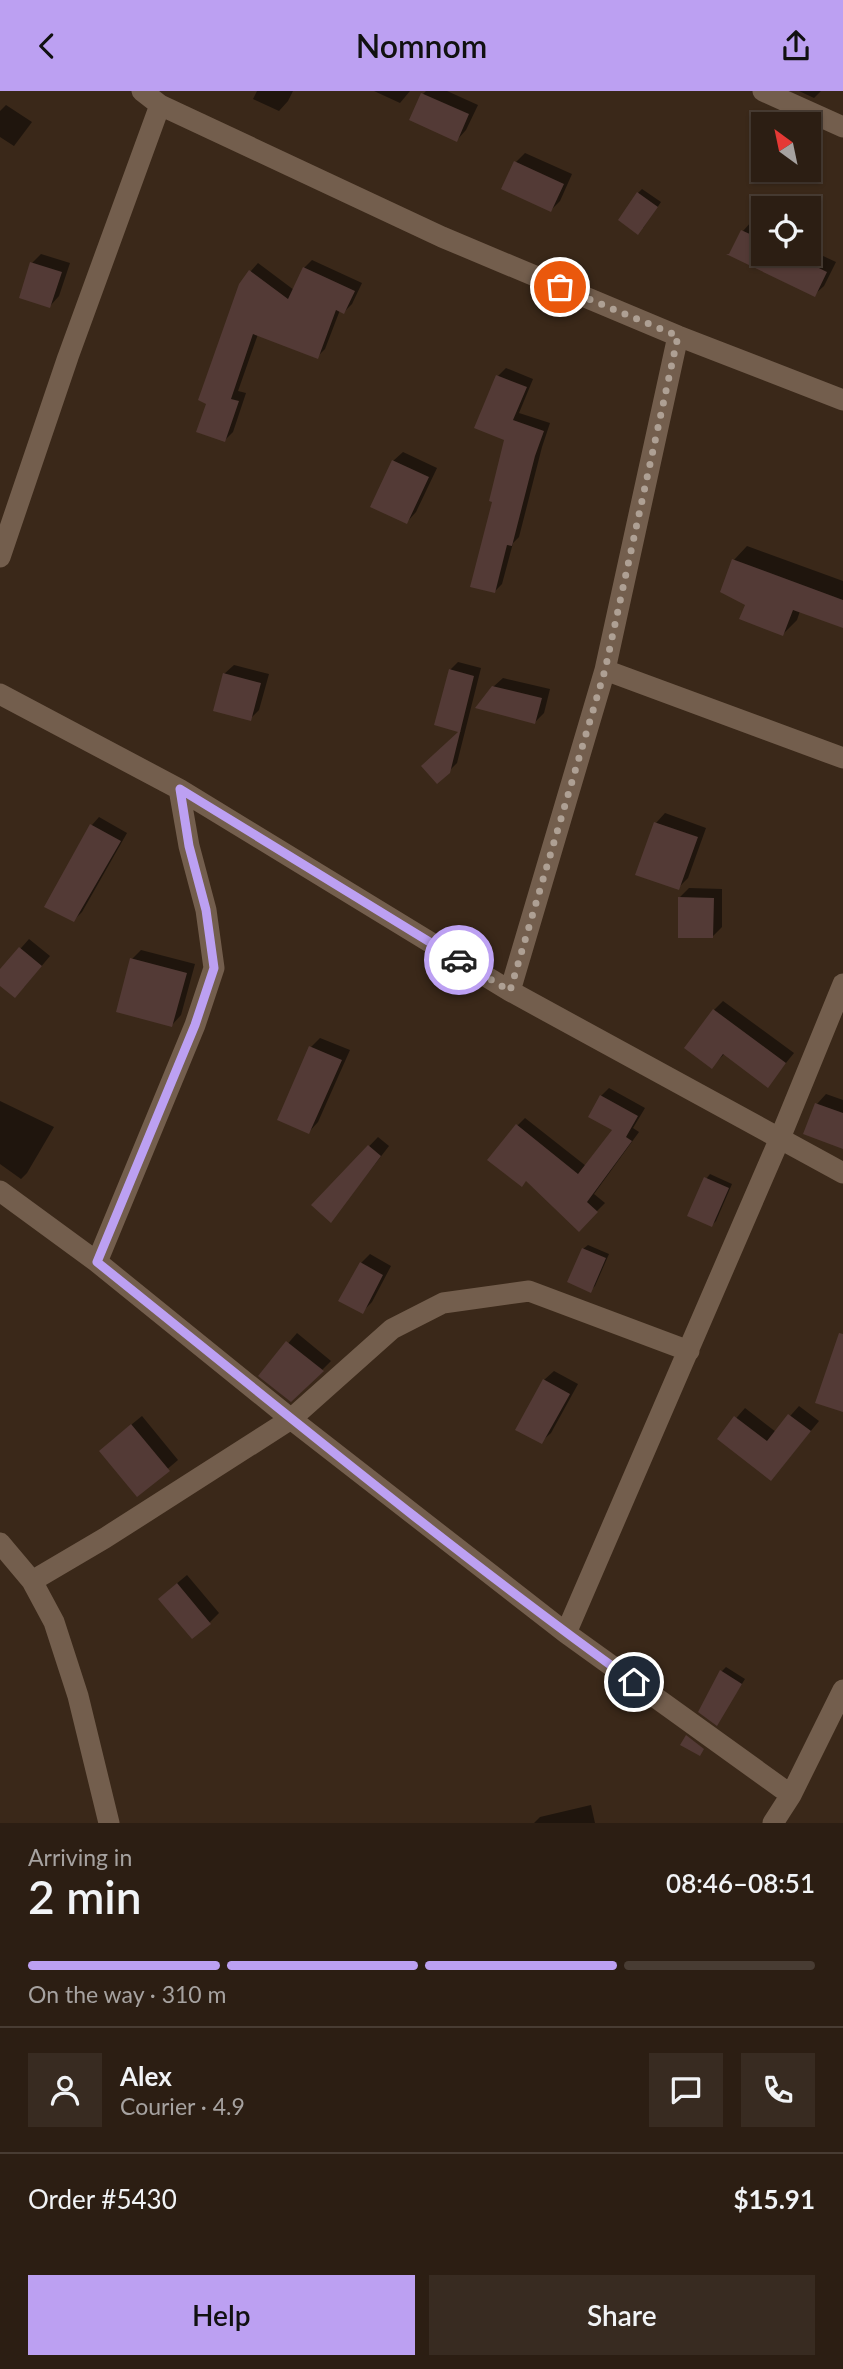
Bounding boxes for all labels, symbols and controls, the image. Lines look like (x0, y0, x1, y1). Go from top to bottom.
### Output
text: Nomnom (356, 26, 487, 65)
icon: back (28, 27, 66, 65)
icon: share (777, 27, 815, 65)
north arrow (751, 112, 821, 182)
map controls (751, 112, 821, 266)
button: locate (751, 196, 821, 266)
pin (530, 257, 590, 317)
icon: bag (541, 268, 579, 306)
courier (424, 925, 494, 995)
icon: car (440, 941, 478, 979)
pin (604, 1652, 664, 1712)
icon: home (615, 1663, 653, 1701)
text: Arriving in (28, 1843, 132, 1871)
text: 08:46–08:51 (666, 1867, 815, 1899)
text: 2 min (28, 1869, 142, 1924)
text: On the way · 310 m (28, 1980, 227, 2008)
button: person (28, 2053, 102, 2127)
button: chat (649, 2053, 723, 2127)
button: phone (741, 2053, 815, 2127)
text: Alex (120, 2060, 172, 2092)
text: Courier · 4.9 (120, 2092, 245, 2120)
text: Order #5430 (28, 2183, 177, 2215)
text: $15.91 (733, 2183, 815, 2215)
button: Help (28, 2275, 415, 2355)
button: Share (429, 2275, 815, 2355)

